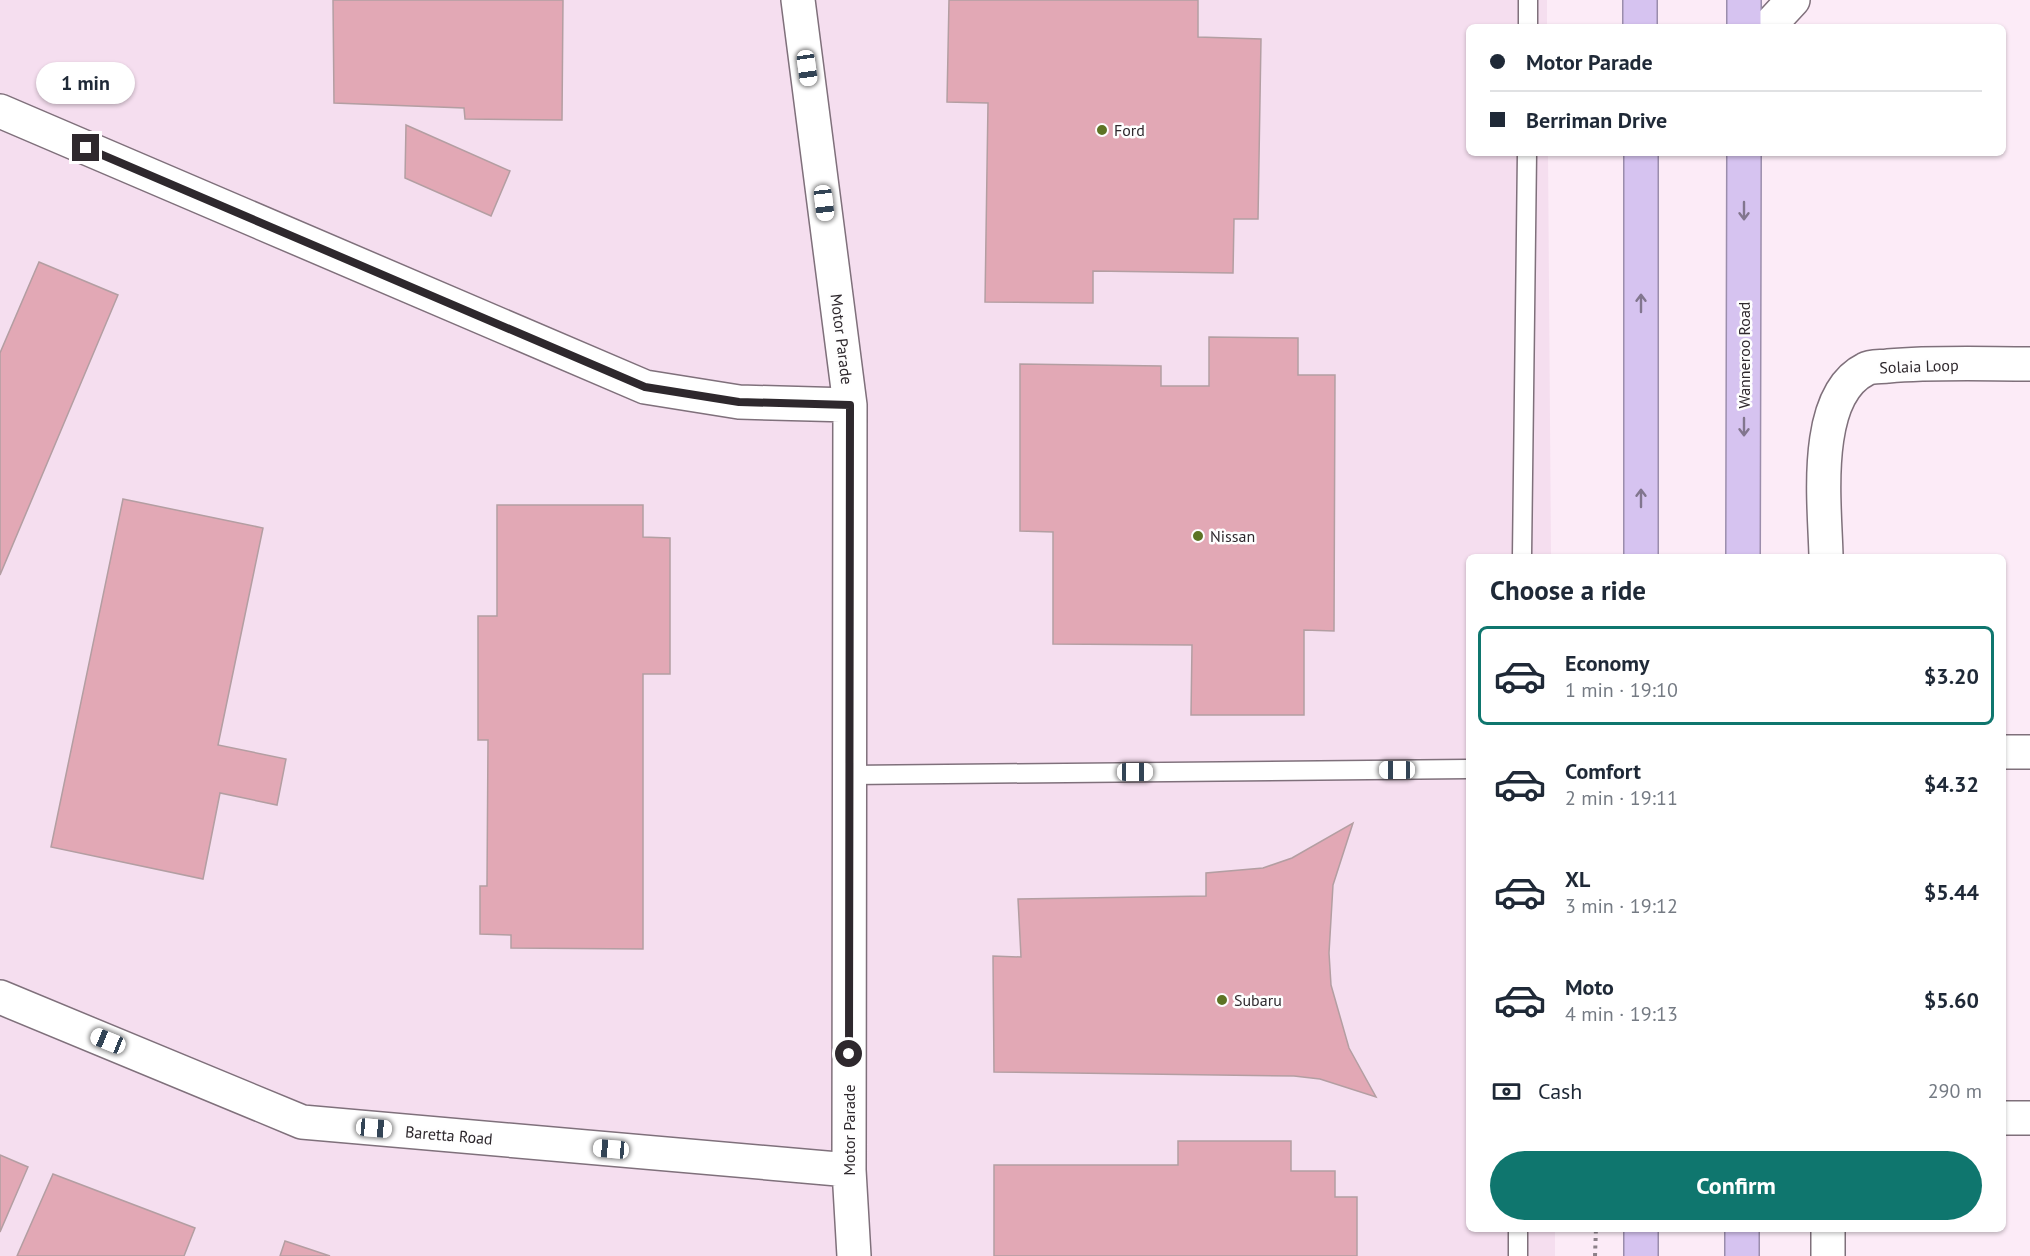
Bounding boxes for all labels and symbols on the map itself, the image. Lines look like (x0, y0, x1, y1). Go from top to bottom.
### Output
car (796, 49, 818, 87)
callout: 1 min (36, 61, 136, 103)
place label: Ford (1114, 120, 1145, 140)
marker: Ford (1095, 123, 1109, 137)
route end (72, 134, 99, 161)
car (813, 184, 835, 222)
one-way arrow (1738, 201, 1750, 221)
street label: Motor Parade (827, 293, 857, 385)
one-way arrow (1635, 294, 1647, 314)
street label: Wanneroo Road (1734, 302, 1754, 408)
street label: Solaia Loop (1879, 355, 1959, 377)
one-way arrow (1738, 417, 1750, 437)
one-way arrow (1635, 489, 1647, 509)
place label: Nissan (1210, 526, 1255, 546)
marker: Nissan (1191, 529, 1205, 543)
car (1379, 761, 1415, 779)
car (1117, 763, 1153, 781)
place label: Subaru (1234, 990, 1282, 1010)
marker: Subaru (1215, 993, 1229, 1007)
car (88, 1026, 128, 1056)
route start (835, 1040, 862, 1067)
street label: Motor Parade (839, 1084, 859, 1176)
car (355, 1117, 393, 1139)
street label: Baretta Road (404, 1121, 494, 1149)
car (592, 1138, 630, 1160)

